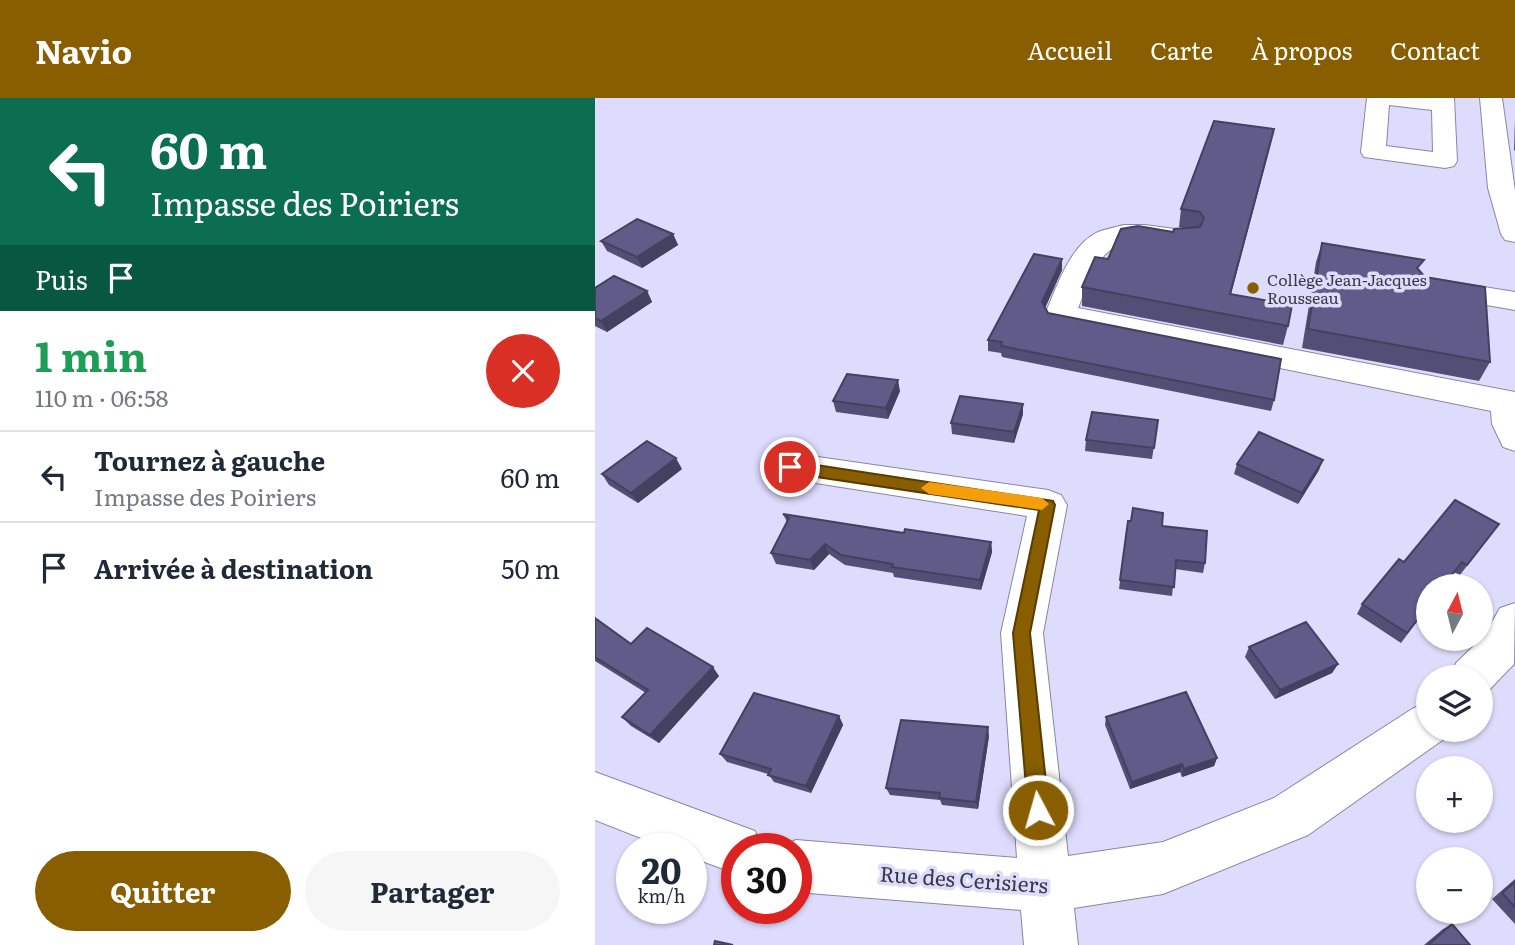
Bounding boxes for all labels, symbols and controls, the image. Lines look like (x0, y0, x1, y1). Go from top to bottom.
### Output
text: Navio (35, 25, 132, 74)
text: Accueil (1027, 32, 1112, 67)
text: Carte (1150, 32, 1213, 67)
text: À propos (1251, 32, 1352, 67)
text: Contact (1390, 32, 1480, 67)
text: 60 m (150, 111, 267, 184)
icon: left (35, 126, 126, 217)
text: Impasse des Poiriers (150, 178, 459, 226)
text: Puis (35, 259, 88, 298)
icon: arrive (102, 259, 140, 297)
place label: Collège Jean-Jacques Rousseau (1267, 267, 1427, 309)
marker: Collège Jean-Jacques Rousseau (1245, 280, 1261, 296)
text: 1 min (35, 323, 147, 385)
button: close (486, 334, 560, 408)
text: 110 m · 06:58 (35, 380, 168, 414)
pin (760, 437, 820, 497)
text: Tournez à gauche (94, 440, 325, 479)
icon: arrive (771, 448, 809, 486)
text: 60 m (501, 457, 560, 496)
icon: left (35, 458, 73, 496)
text: Impasse des Poiriers (94, 479, 316, 513)
text: Arrivée à destination (94, 548, 373, 587)
text: 50 m (501, 548, 560, 587)
icon: arrive (35, 549, 73, 587)
north arrow (1416, 574, 1493, 651)
map controls (1416, 574, 1493, 924)
button: layers (1416, 665, 1493, 742)
button: + (1416, 756, 1493, 833)
position arrow (1001, 773, 1075, 847)
speed limit sign: 30 (721, 833, 812, 924)
text: 20 (641, 843, 682, 895)
button: − (1416, 847, 1493, 924)
button: Quitter (35, 851, 291, 931)
button: Partager (305, 851, 560, 931)
street label: Rue des Cerisiers (879, 857, 1049, 899)
text: km/h (638, 882, 685, 909)

